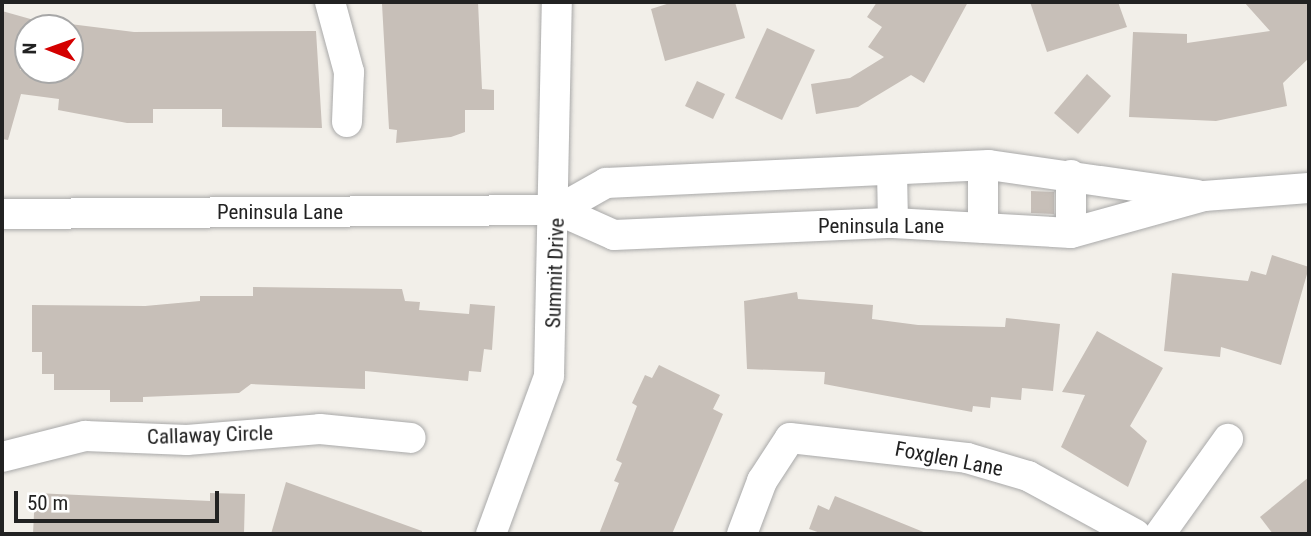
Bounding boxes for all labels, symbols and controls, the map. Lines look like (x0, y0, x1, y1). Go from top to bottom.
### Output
north arrow (14, 14, 84, 84)
text: N (18, 43, 41, 55)
street label: Peninsula Lane (217, 199, 343, 225)
street label: Peninsula Lane (818, 213, 944, 239)
street label: Summit Drive (540, 217, 570, 329)
street label: Callaway Circle (147, 420, 273, 450)
street label: Foxglen Lane (893, 436, 1005, 482)
scale bar (18, 476, 222, 520)
text: 50 m (27, 491, 68, 515)

